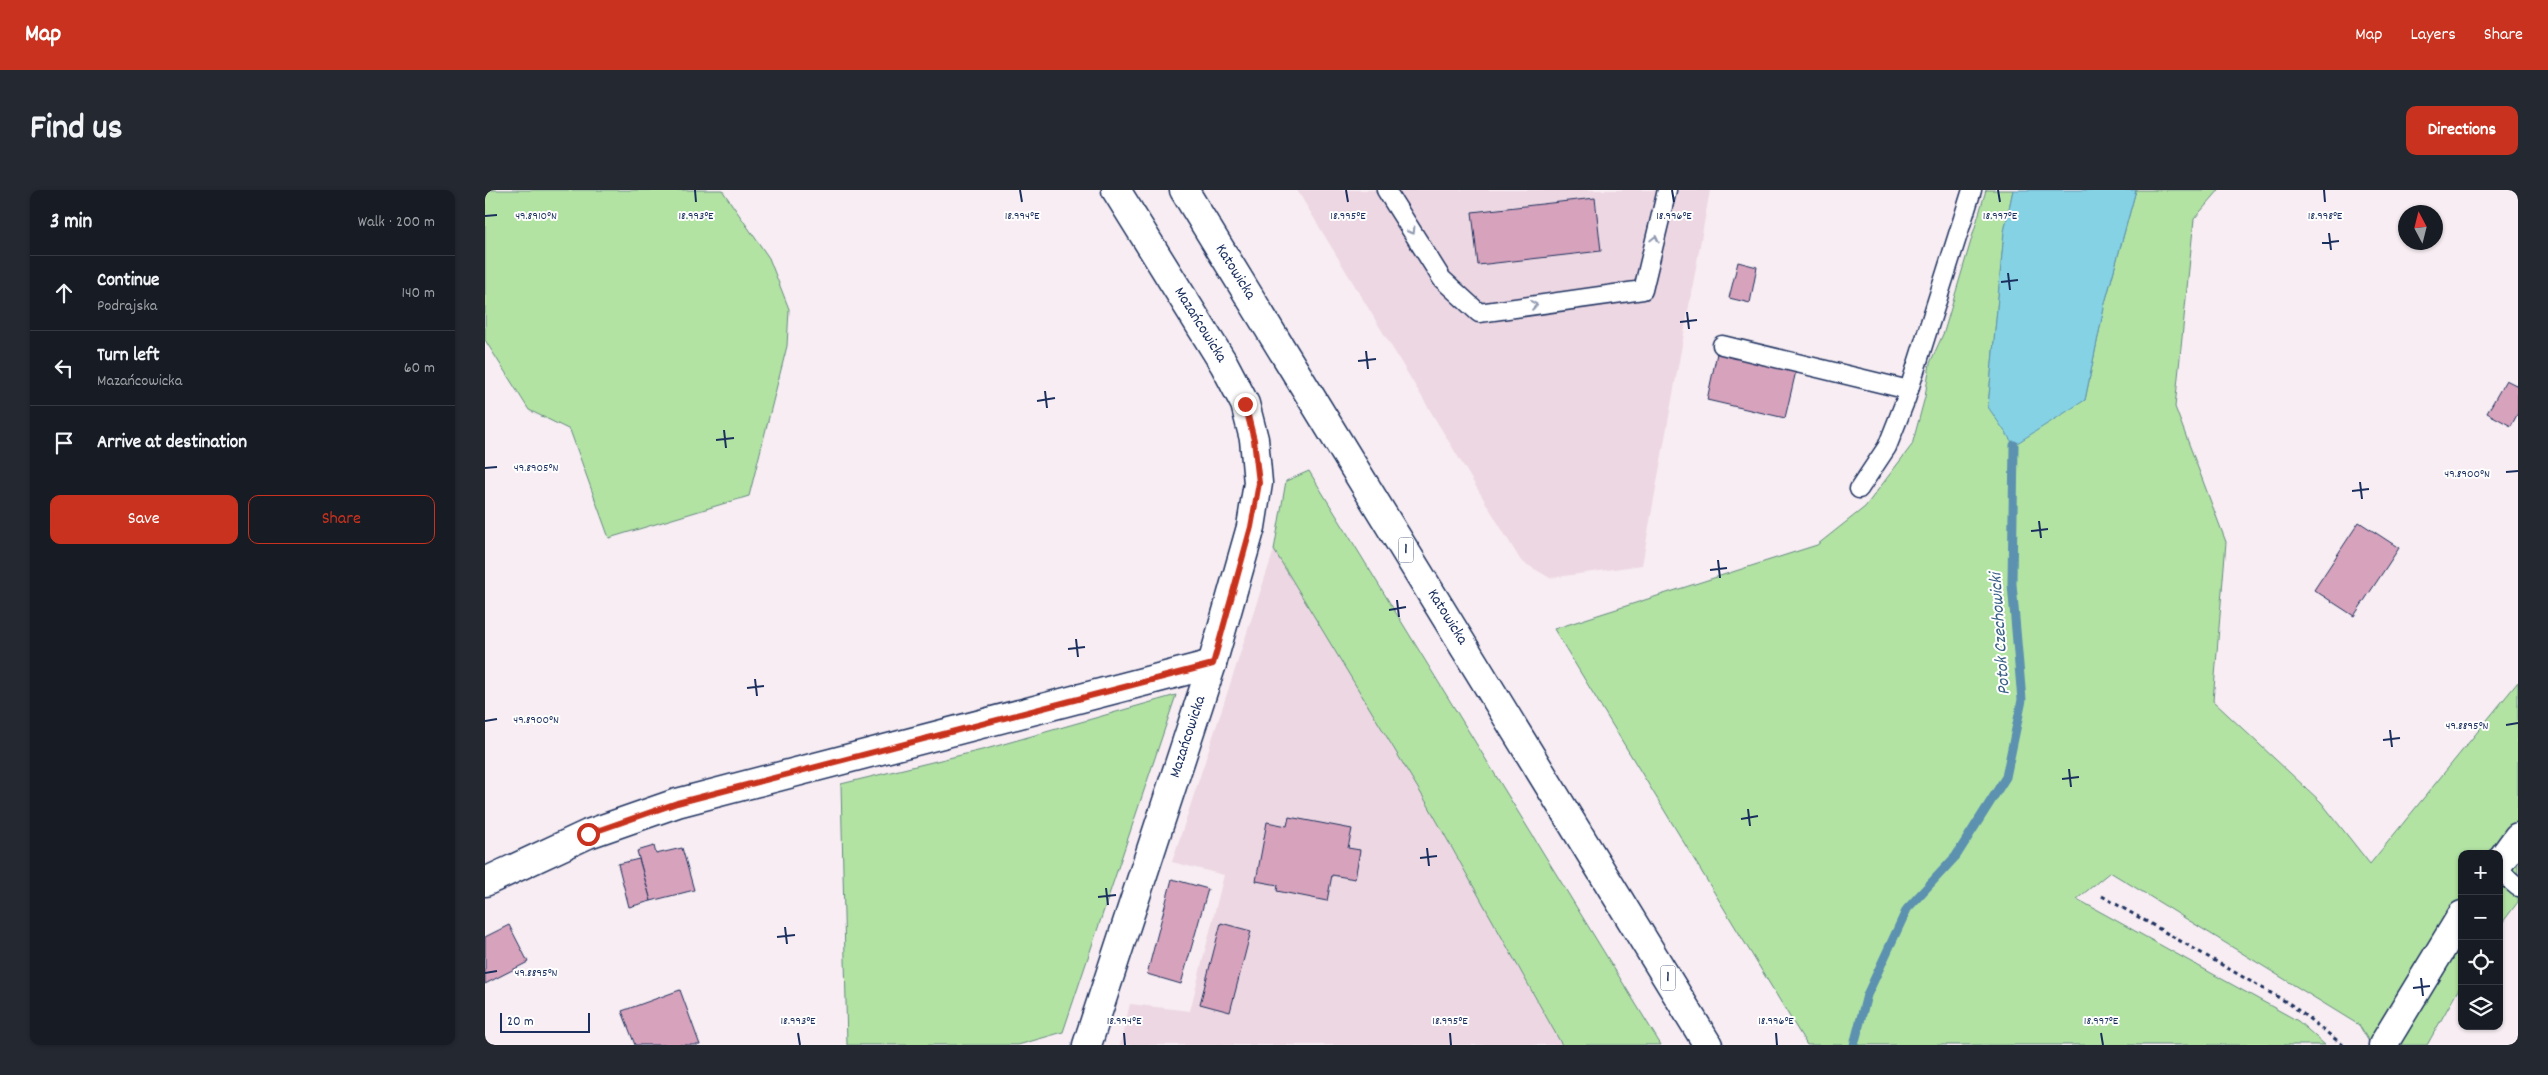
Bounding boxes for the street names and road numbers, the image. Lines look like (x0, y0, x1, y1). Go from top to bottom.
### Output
street label: Katowicka (1209, 240, 1261, 305)
street label: Mazańcowicka (1168, 283, 1233, 368)
road number: 1 (1399, 538, 1413, 562)
street label: Katowicka (1421, 585, 1473, 650)
street label: Mazańcowicka (1164, 692, 1212, 781)
road number: 1 (1661, 966, 1675, 990)

